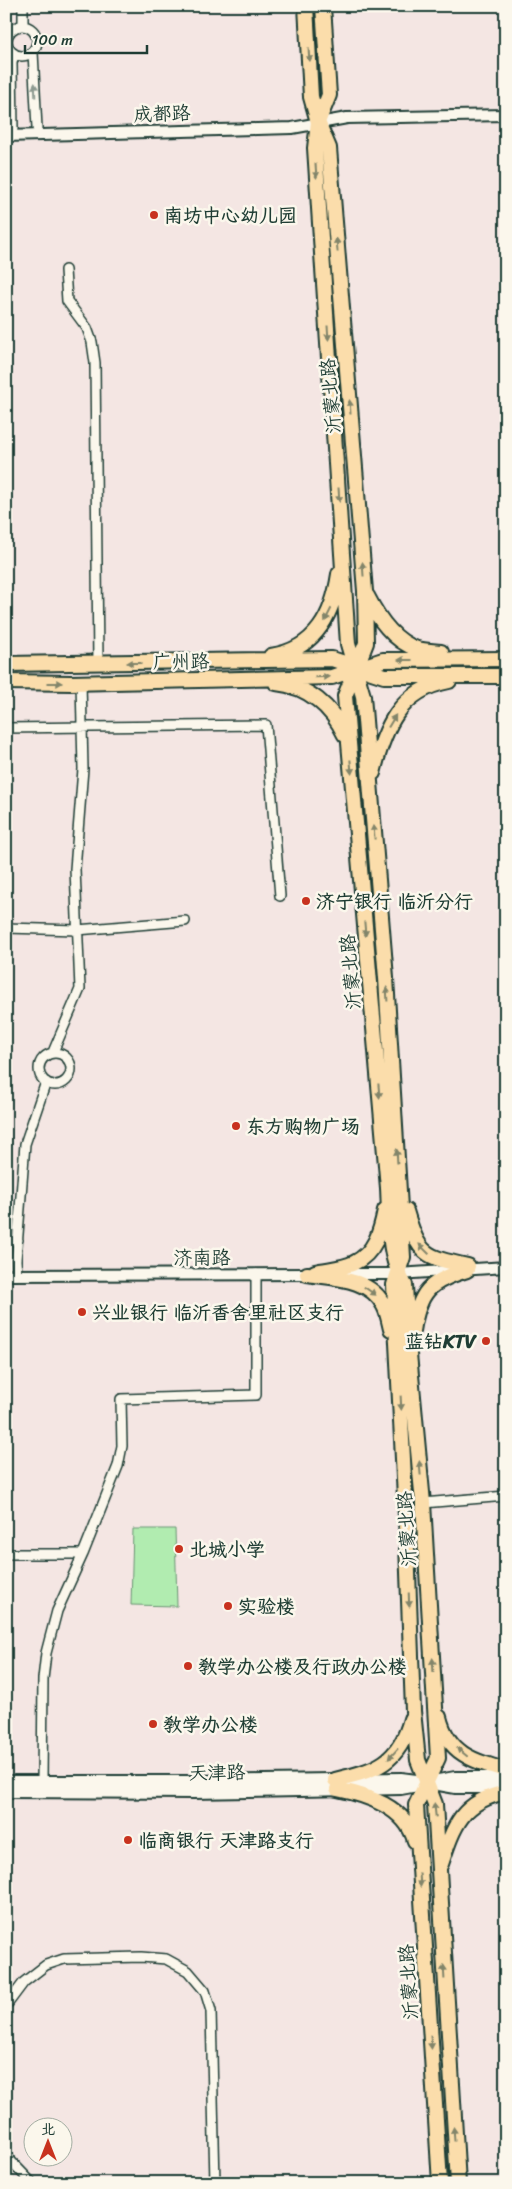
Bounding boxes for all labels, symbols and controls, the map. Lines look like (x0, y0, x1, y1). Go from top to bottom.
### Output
scale bar (25, 22, 148, 54)
text: 100 m (32, 27, 73, 53)
one-way arrow (305, 47, 313, 63)
one-way arrow (31, 82, 39, 98)
street label: 成都路 (133, 96, 191, 131)
one-way arrow (313, 163, 321, 179)
place label: 南坊中心幼儿园 (164, 199, 297, 232)
marker: 南坊中心幼儿园 (148, 209, 160, 221)
one-way arrow (333, 236, 341, 252)
one-way arrow (324, 325, 332, 341)
street label: 沂蒙北路 (311, 357, 350, 435)
one-way arrow (346, 398, 354, 414)
one-way arrow (335, 487, 343, 503)
one-way arrow (358, 560, 366, 576)
one-way arrow (324, 608, 332, 622)
street label: 广州路 (152, 645, 210, 678)
one-way arrow (396, 656, 412, 664)
one-way arrow (125, 659, 141, 667)
one-way arrow (315, 673, 331, 681)
one-way arrow (47, 679, 63, 687)
one-way arrow (387, 715, 396, 728)
one-way arrow (347, 759, 355, 775)
one-way arrow (370, 824, 378, 840)
place label: 济宁银行 临沂分行 (316, 885, 473, 918)
marker: 济宁银行 临沂分行 (300, 895, 312, 907)
one-way arrow (361, 921, 369, 937)
street label: 沂蒙北路 (331, 933, 370, 1011)
one-way arrow (383, 986, 391, 1002)
one-way arrow (376, 1083, 384, 1099)
place label: 东方购物广场 (246, 1110, 360, 1143)
marker: 东方购物广场 (230, 1120, 242, 1132)
one-way arrow (393, 1148, 401, 1164)
street label: 济南路 (173, 1241, 231, 1274)
one-way arrow (418, 1243, 430, 1255)
one-way arrow (363, 1286, 377, 1296)
place label: 兴业银行 临沂香舍里社区支行 (92, 1296, 344, 1329)
marker: 兴业银行 临沂香舍里社区支行 (76, 1306, 88, 1318)
place label: 蓝钻KTV (405, 1325, 478, 1358)
marker: 蓝钻KTV (480, 1335, 492, 1347)
one-way arrow (397, 1395, 405, 1411)
one-way arrow (416, 1460, 424, 1476)
street label: 沂蒙北路 (387, 1490, 426, 1568)
place label: 北城小学 (189, 1533, 265, 1566)
marker: 北城小学 (173, 1543, 185, 1555)
place label: 实验楼 (238, 1590, 295, 1623)
one-way arrow (406, 1593, 414, 1609)
marker: 实验楼 (222, 1600, 234, 1612)
place label: 教学办公楼及行政办公楼 (198, 1650, 407, 1683)
one-way arrow (428, 1657, 436, 1673)
marker: 教学办公楼及行政办公楼 (182, 1660, 194, 1672)
place label: 教学办公楼 (163, 1708, 258, 1741)
marker: 教学办公楼 (147, 1718, 159, 1730)
one-way arrow (455, 1746, 468, 1757)
one-way arrow (387, 1747, 399, 1759)
street label: 天津路 (188, 1756, 246, 1789)
one-way arrow (430, 1801, 438, 1817)
place label: 临商银行 天津路支行 (138, 1824, 314, 1857)
marker: 临商银行 天津路支行 (122, 1834, 134, 1846)
one-way arrow (416, 1873, 424, 1889)
street label: 沂蒙北路 (389, 1943, 428, 2021)
one-way arrow (440, 1964, 448, 1980)
one-way arrow (427, 2035, 435, 2051)
north arrow (22, 2116, 72, 2166)
text: 北 (41, 2117, 55, 2142)
one-way arrow (450, 2126, 458, 2142)

